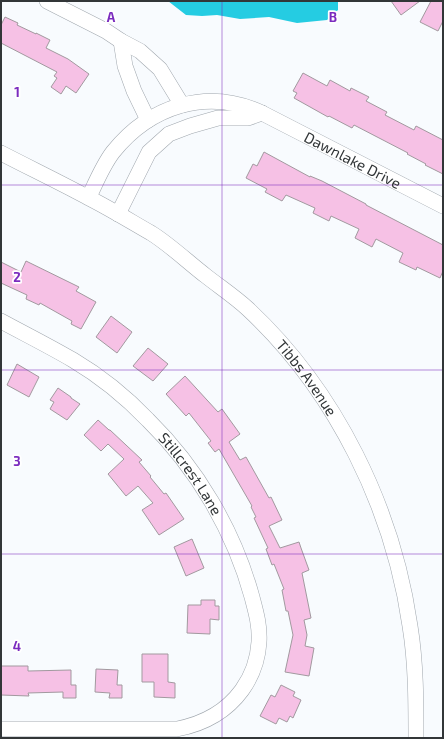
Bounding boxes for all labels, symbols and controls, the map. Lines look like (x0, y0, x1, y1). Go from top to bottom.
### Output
text: A (107, 9, 116, 25)
text: B (329, 9, 337, 25)
text: 1 (14, 84, 20, 100)
street label: Dawnlake Drive (301, 127, 404, 192)
text: 2 (13, 269, 21, 285)
street label: Tibbs Avenue (273, 336, 341, 419)
street label: Stillcrest Lane (155, 428, 226, 518)
text: 3 (13, 453, 21, 469)
text: 4 (13, 638, 21, 654)

